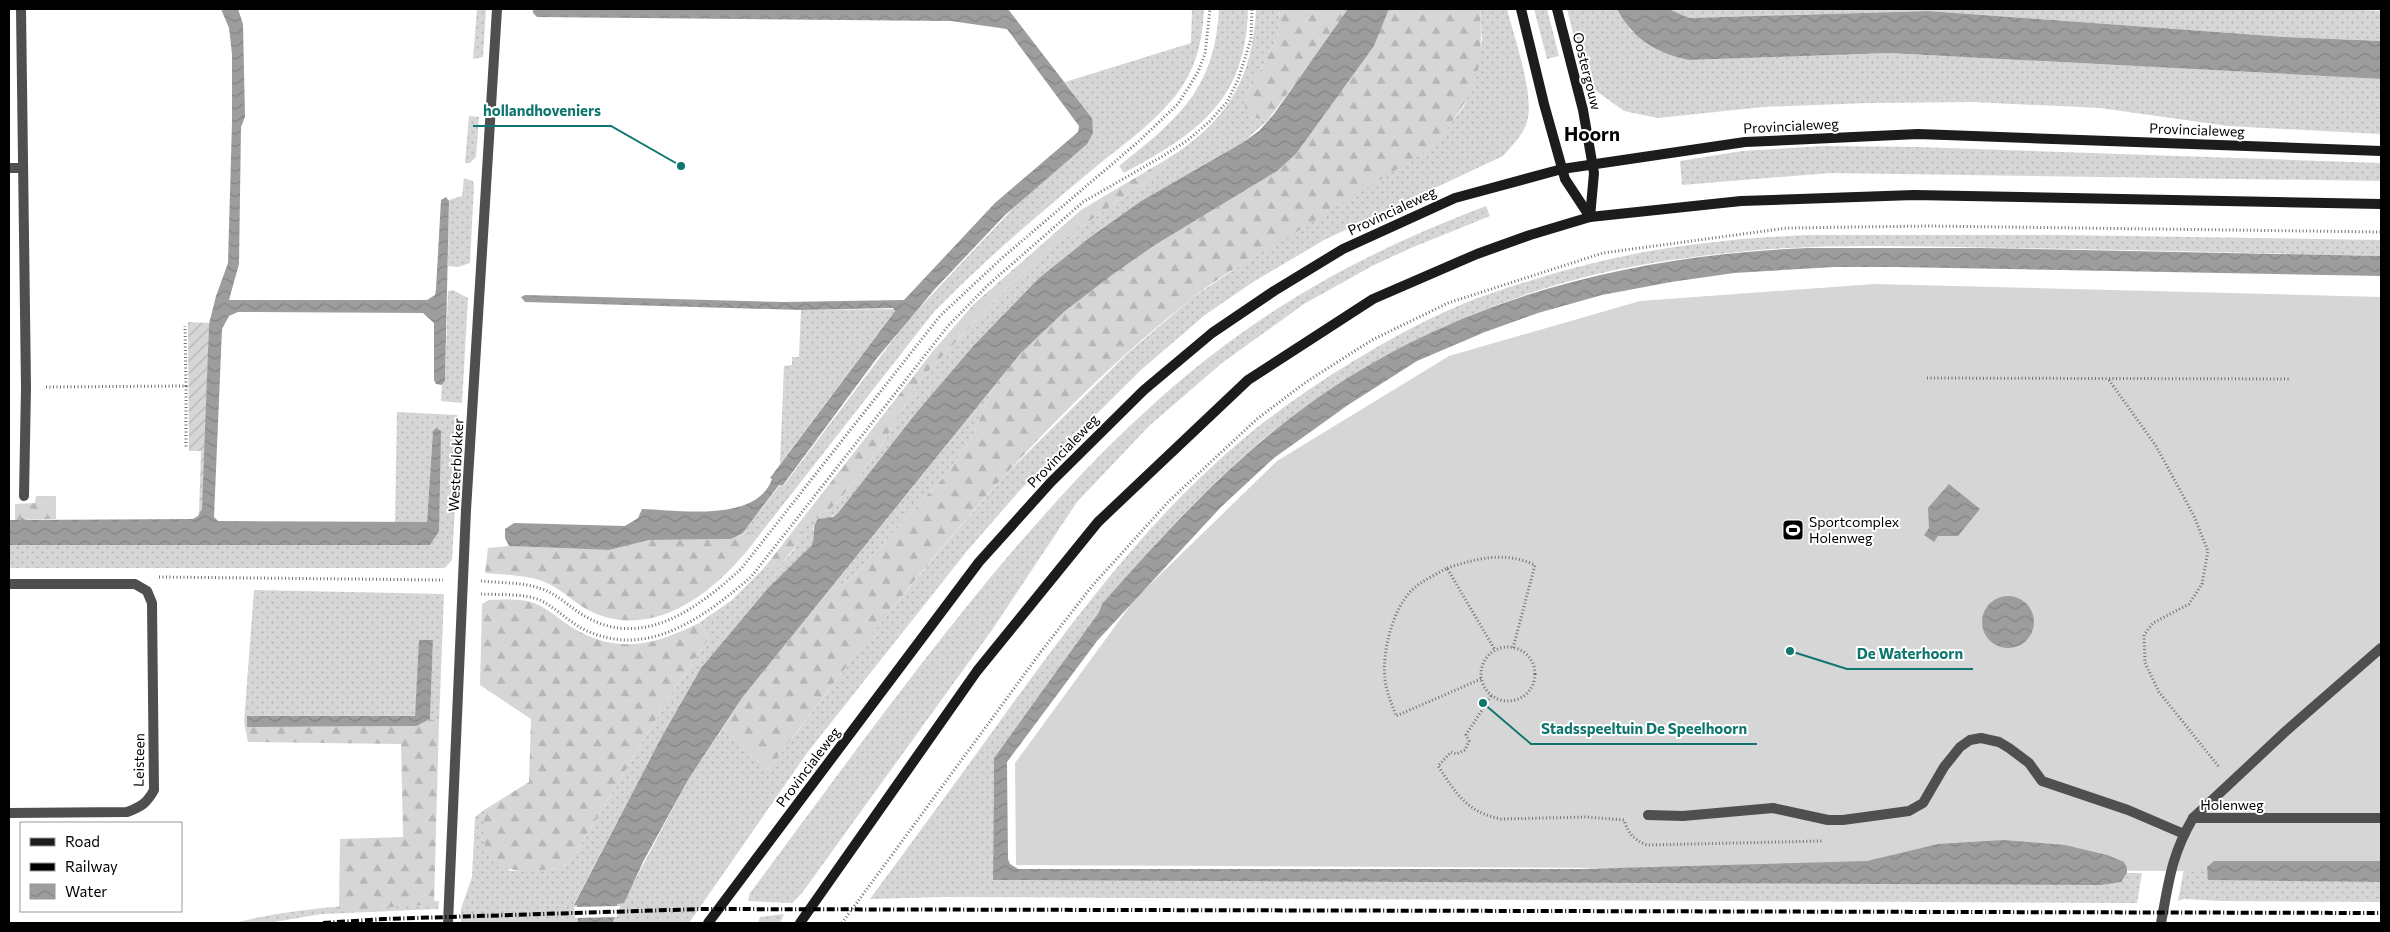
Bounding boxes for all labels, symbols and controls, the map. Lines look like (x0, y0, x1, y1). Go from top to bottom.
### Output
street label: Oostergouw (1570, 30, 1605, 111)
callout: hollandhoveniers (473, 96, 611, 126)
text: hollandhoveniers (483, 101, 601, 119)
street label: Provincialeweg (1743, 114, 1840, 136)
street label: Provincialeweg (2149, 119, 2245, 140)
district label: Hoorn (1564, 122, 1620, 145)
street label: Provincialeweg (1345, 182, 1439, 238)
street label: Provincialeweg (1023, 410, 1102, 491)
street label: Westerblokker (445, 417, 466, 512)
place label: Sportcomplex Holenweg (1809, 513, 1900, 546)
sports icon: Sportcomplex Holenweg (1781, 518, 1805, 542)
callout: De Waterhoorn (1847, 639, 1973, 669)
text: De Waterhoorn (1857, 644, 1963, 662)
callout: Stadsspeeltuin De Speelhoorn (1531, 714, 1757, 744)
text: Stadsspeeltuin De Speelhoorn (1541, 719, 1747, 737)
street label: Provincialeweg (772, 723, 843, 810)
street label: Leisteen (130, 733, 147, 787)
street label: Holenweg (2200, 796, 2264, 813)
legend (20, 822, 182, 912)
text: Road (65, 832, 100, 850)
text: Railway (65, 857, 118, 875)
text: Water (65, 882, 107, 900)

